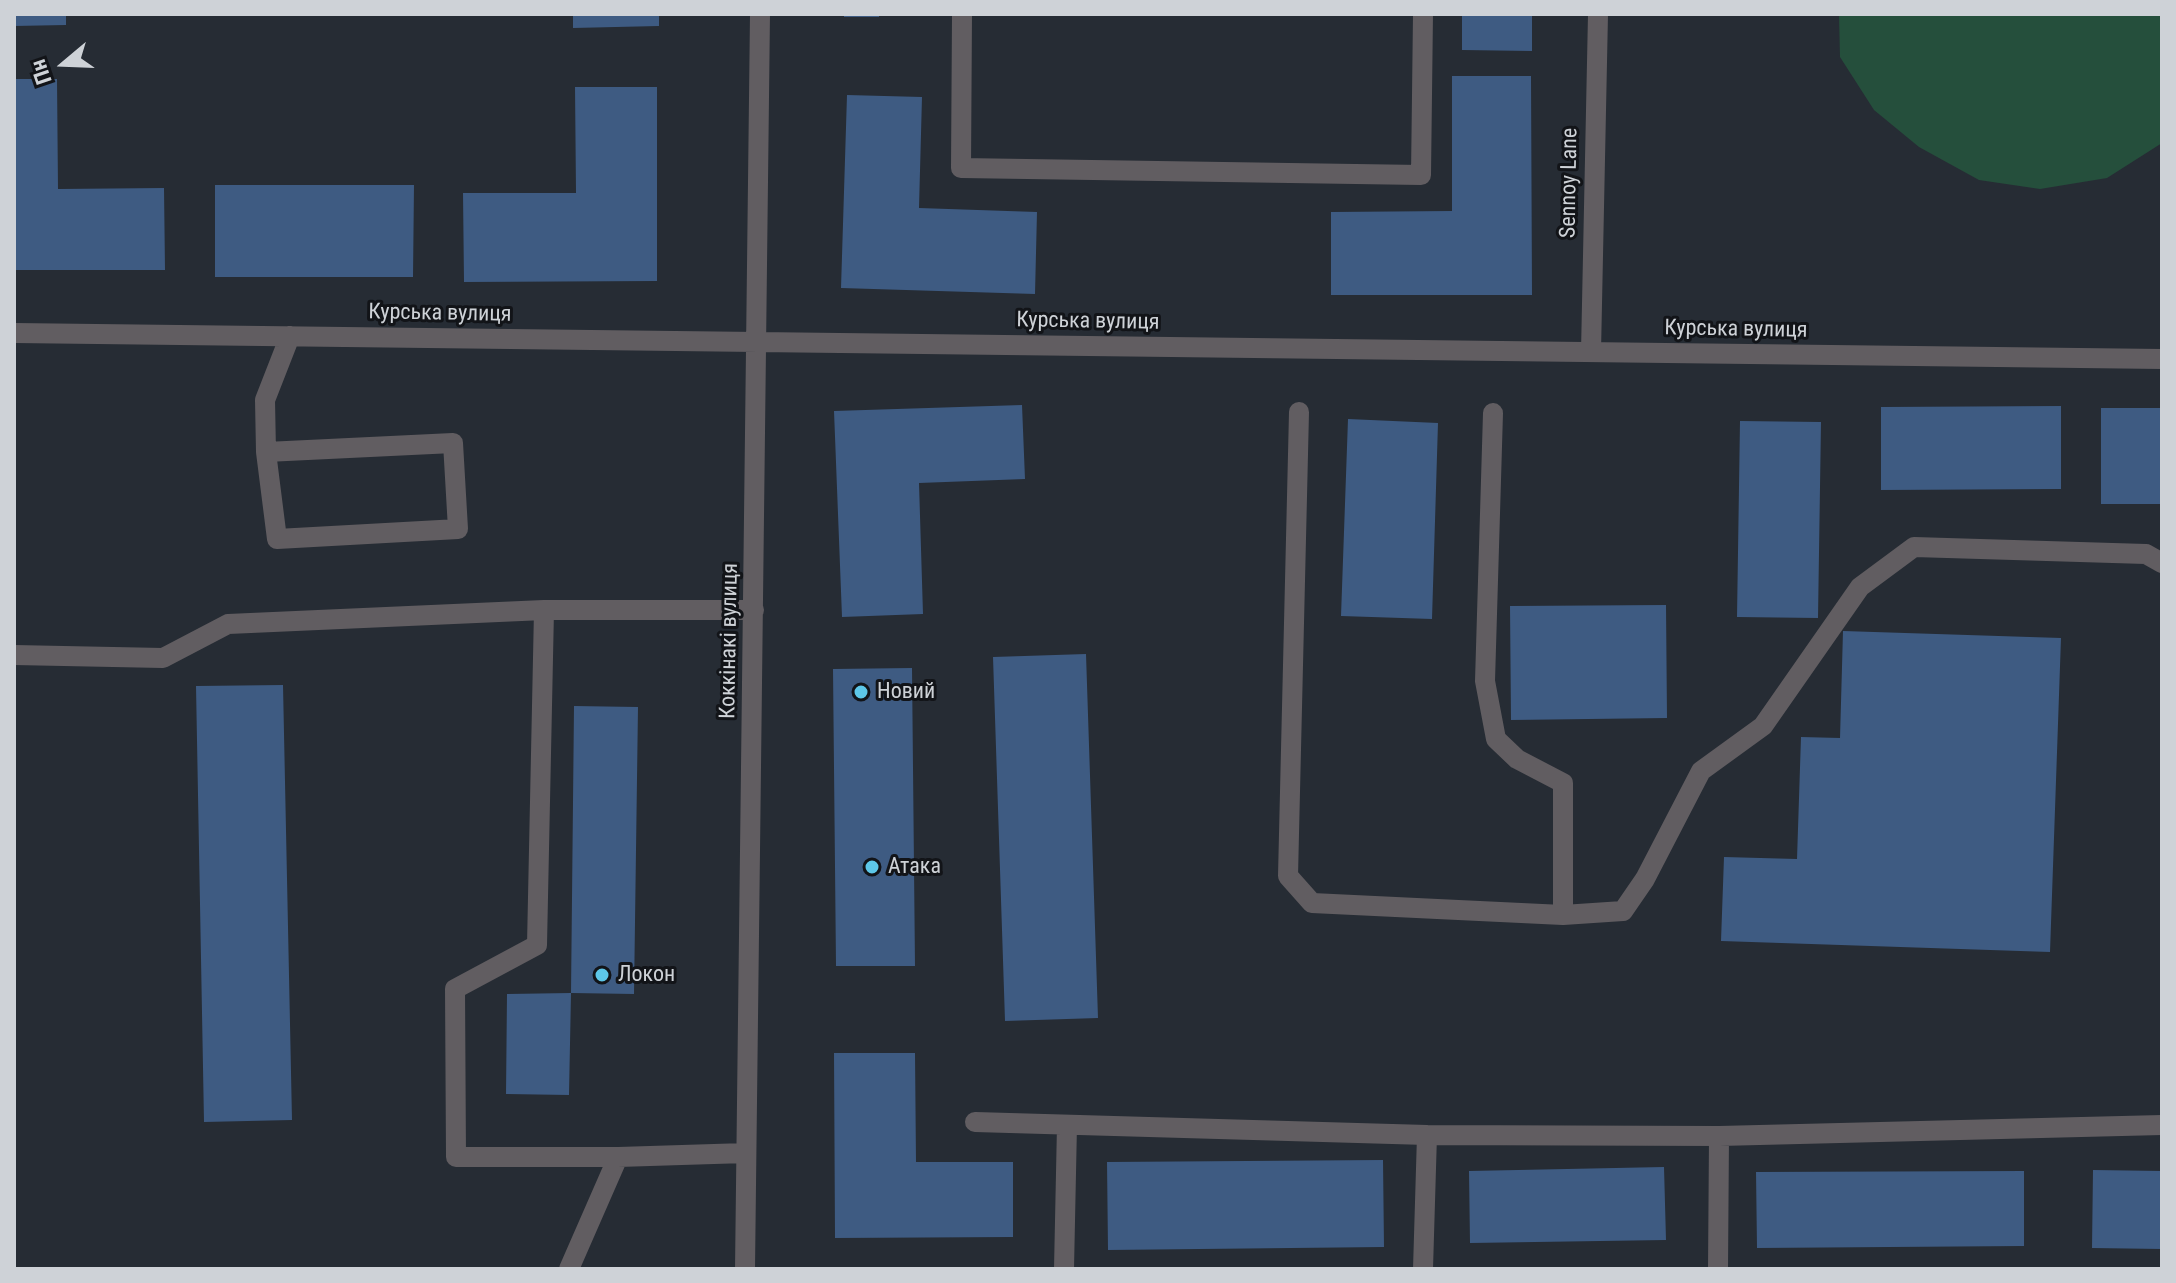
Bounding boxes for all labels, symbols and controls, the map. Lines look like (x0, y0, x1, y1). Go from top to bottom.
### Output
north arrow (24, 24, 104, 104)
text: Пн (25, 56, 57, 88)
street label: Sennoy Lane (1556, 128, 1584, 238)
street label: Курська вулиця (368, 300, 512, 328)
street label: Курська вулиця (1016, 308, 1160, 336)
street label: Курська вулиця (1664, 316, 1808, 344)
street label: Коккінакі вулиця (715, 563, 745, 719)
place label: Новий (877, 679, 935, 705)
marker: Новий (852, 683, 870, 701)
place label: Атака (888, 854, 941, 880)
marker: Атака (863, 858, 881, 876)
place label: Локон (618, 962, 675, 988)
marker: Локон (593, 966, 611, 984)

